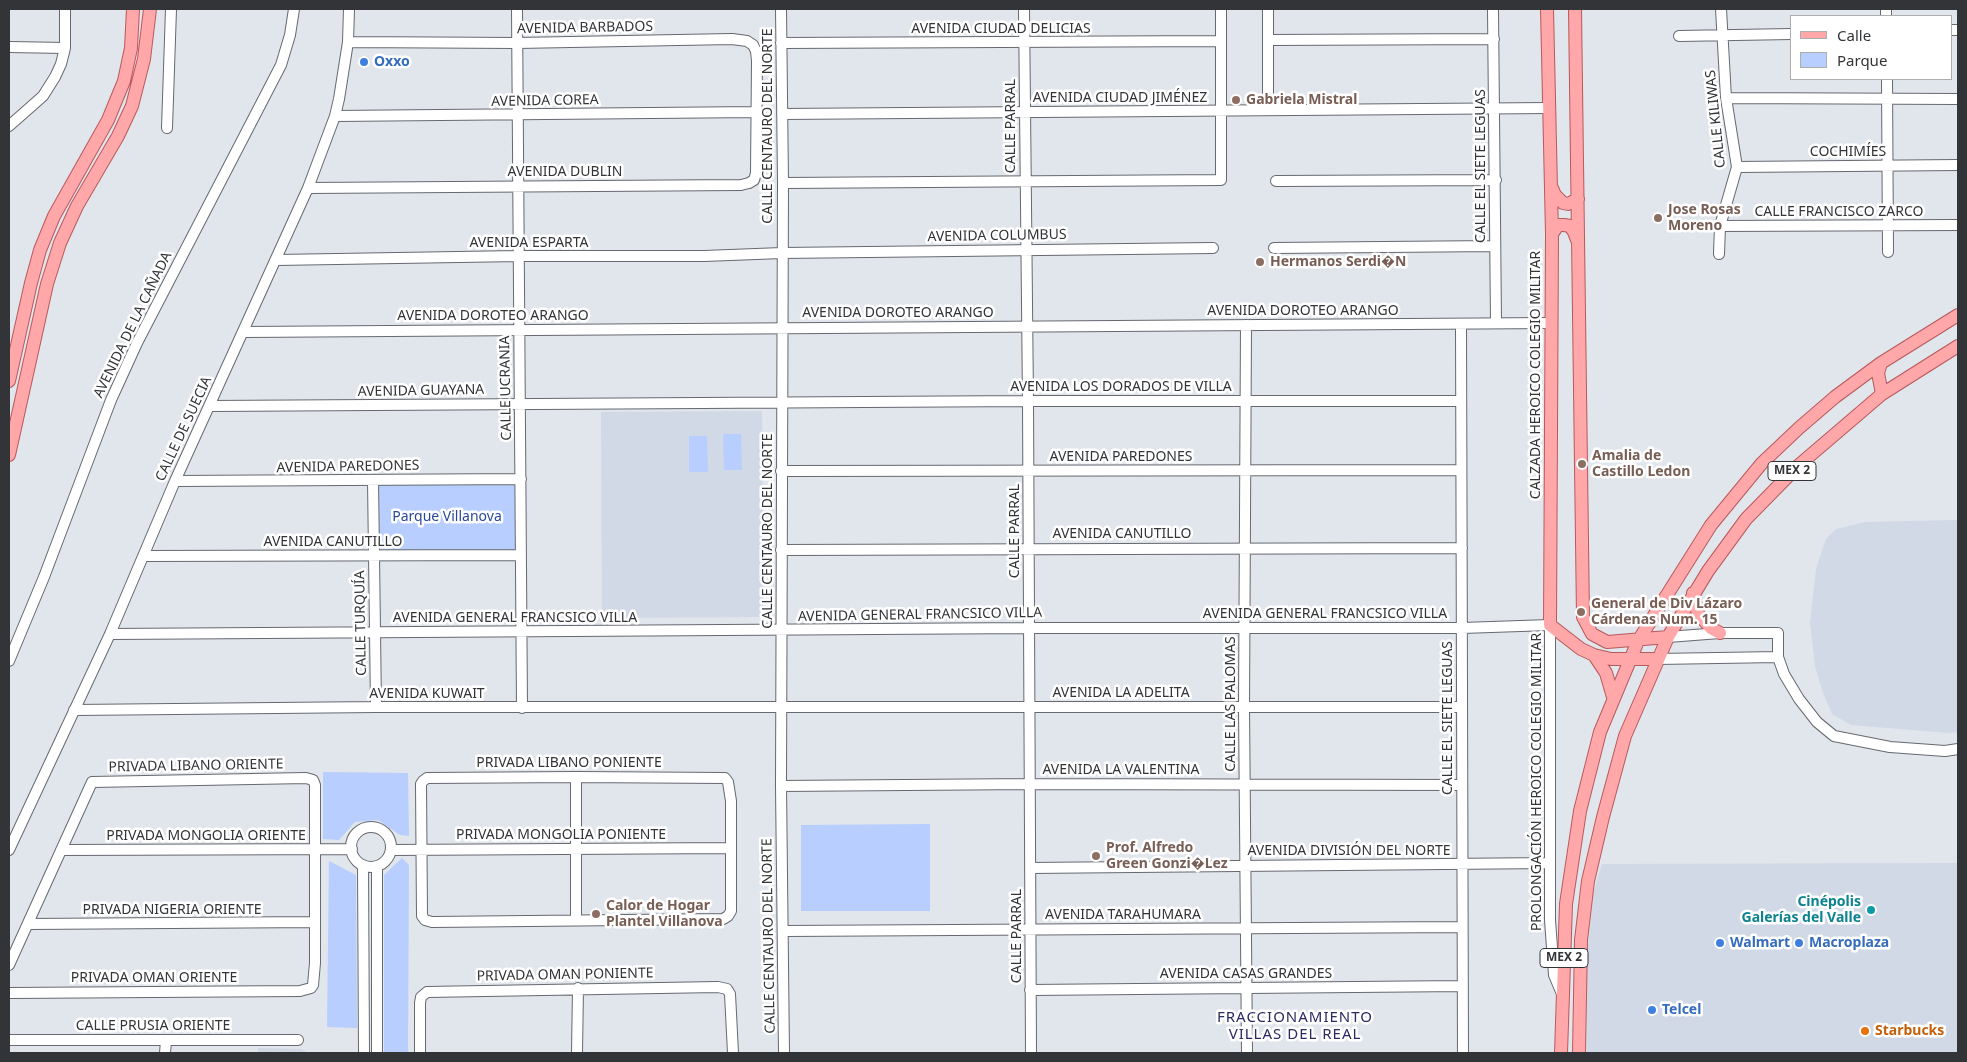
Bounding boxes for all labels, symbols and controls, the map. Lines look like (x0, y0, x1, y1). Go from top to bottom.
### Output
legend (1790, 15, 1952, 80)
street label: AVENIDA BARBADOS (517, 18, 653, 38)
street label: AVENIDA CIUDAD DELICIAS (911, 21, 1091, 37)
text: Calle (1837, 25, 1871, 45)
street label: CALLE CENTAURO DEL NORTE (760, 28, 776, 224)
text: Parque (1837, 50, 1887, 70)
place label: Oxxo (374, 54, 410, 70)
marker: Oxxo (358, 56, 370, 68)
street label: CALLE KILIWAS (1702, 69, 1730, 169)
street label: CALLE PARRAL (1003, 79, 1019, 173)
street label: CALLE EL SIETE LEGUAS (1473, 89, 1489, 243)
street label: AVENIDA CIUDAD JIMÉNEZ (1033, 90, 1207, 106)
street label: AVENIDA COREA (491, 92, 599, 110)
place label: Gabriela Mistral (1246, 92, 1357, 108)
marker: Gabriela Mistral (1230, 94, 1242, 106)
street label: COCHIMÍES (1810, 144, 1886, 160)
street label: AVENIDA DUBLIN (508, 164, 622, 180)
place label: Jose Rosas Moreno (1668, 202, 1741, 234)
street label: CALLE FRANCISCO ZARCO (1754, 204, 1924, 220)
marker: Jose Rosas Moreno (1652, 212, 1664, 224)
street label: AVENIDA COLUMBUS (927, 226, 1067, 246)
street label: AVENIDA ESPARTA (469, 235, 589, 251)
street label: AVENIDA DE LA CAÑADA (90, 249, 176, 401)
street label: CALZADA HEROICO COLEGIO MILITAR (1528, 251, 1544, 499)
place label: Hermanos Serdi�N (1270, 254, 1406, 270)
marker: Hermanos Serdi�N (1254, 256, 1266, 268)
street label: AVENIDA DOROTEO ARANGO (1207, 303, 1399, 319)
street label: AVENIDA DOROTEO ARANGO (802, 305, 994, 321)
street label: AVENIDA DOROTEO ARANGO (397, 308, 589, 324)
street label: CALLE UCRANIA (497, 335, 515, 441)
street label: CALLE DE SUECIA (152, 374, 216, 484)
street label: AVENIDA LOS DORADOS DE VILLA (1010, 379, 1232, 395)
street label: AVENIDA GUAYANA (358, 381, 484, 401)
street label: CALLE CENTAURO DEL NORTE (760, 433, 776, 629)
place label: Amalia de Castillo Ledon (1592, 448, 1690, 481)
street label: AVENIDA PAREDONES (1050, 449, 1192, 465)
street label: AVENIDA PAREDONES (276, 457, 420, 477)
marker: Amalia de Castillo Ledon (1576, 458, 1588, 470)
road number: MEX 2 (1768, 462, 1816, 481)
street label: CALLE PARRAL (1007, 484, 1023, 578)
park label: Parque Villanova (392, 509, 502, 525)
street label: AVENIDA CANUTILLO (1052, 526, 1192, 542)
street label: AVENIDA CANUTILLO (263, 534, 403, 550)
street label: CALLE TURQUÍA (352, 570, 370, 676)
place label: General de Div Lázaro Cárdenas Num. 15 (1591, 596, 1742, 628)
street label: AVENIDA GENERAL FRANCSICO VILLA (798, 604, 1042, 626)
street label: AVENIDA GENERAL FRANCSICO VILLA (1203, 606, 1447, 622)
marker: General de Div Lázaro Cárdenas Num. 15 (1575, 606, 1587, 618)
street label: AVENIDA GENERAL FRANCSICO VILLA (393, 610, 637, 626)
street label: PROLONGACIÓN HEROICO COLEGIO MILITAR (1529, 633, 1545, 931)
street label: CALLE LAS PALOMAS (1223, 636, 1239, 772)
street label: CALLE EL SIETE LEGUAS (1440, 641, 1456, 795)
street label: AVENIDA LA ADELITA (1052, 685, 1190, 701)
street label: AVENIDA KUWAIT (369, 686, 485, 702)
street label: PRIVADA LIBANO PONIENTE (476, 755, 662, 771)
street label: PRIVADA LIBANO ORIENTE (108, 756, 284, 776)
street label: AVENIDA LA VALENTINA (1042, 762, 1200, 778)
street label: PRIVADA MONGOLIA PONIENTE (456, 827, 666, 843)
street label: PRIVADA MONGOLIA ORIENTE (106, 828, 306, 844)
street label: CALLE CENTAURO DEL NORTE (759, 838, 779, 1034)
place label: Prof. Alfredo Green Gonzi�Lez (1106, 840, 1228, 872)
street label: AVENIDA DIVISIÓN DEL NORTE (1247, 843, 1451, 859)
marker: Prof. Alfredo Green Gonzi�Lez (1090, 850, 1102, 862)
street label: CALLE PARRAL (1009, 889, 1025, 983)
place label: Cinépolis Galerías del Valle (1742, 894, 1861, 926)
place label: Calor de Hogar Plantel Villanova (606, 898, 723, 930)
street label: PRIVADA NIGERIA ORIENTE (82, 902, 262, 918)
marker: Cinépolis Galerías del Valle (1865, 904, 1877, 916)
street label: AVENIDA TARAHUMARA (1045, 907, 1201, 923)
marker: Calor de Hogar Plantel Villanova (590, 908, 602, 920)
place label: Walmart (1730, 935, 1790, 951)
place label: Macroplaza (1809, 935, 1889, 951)
marker: Walmart (1714, 937, 1726, 949)
marker: Macroplaza (1793, 937, 1805, 949)
road number: MEX 2 (1540, 948, 1588, 968)
street label: PRIVADA OMAN PONIENTE (476, 965, 654, 985)
street label: AVENIDA CASAS GRANDES (1160, 966, 1332, 982)
street label: PRIVADA OMAN ORIENTE (71, 970, 237, 986)
place label: Telcel (1662, 1002, 1701, 1018)
marker: Telcel (1646, 1004, 1658, 1016)
district label: FRACCIONAMIENTO VILLAS DEL REAL (1215, 1009, 1375, 1044)
street label: CALLE PRUSIA ORIENTE (76, 1018, 230, 1034)
place label: Starbucks (1875, 1023, 1944, 1039)
marker: Starbucks (1859, 1025, 1871, 1037)

